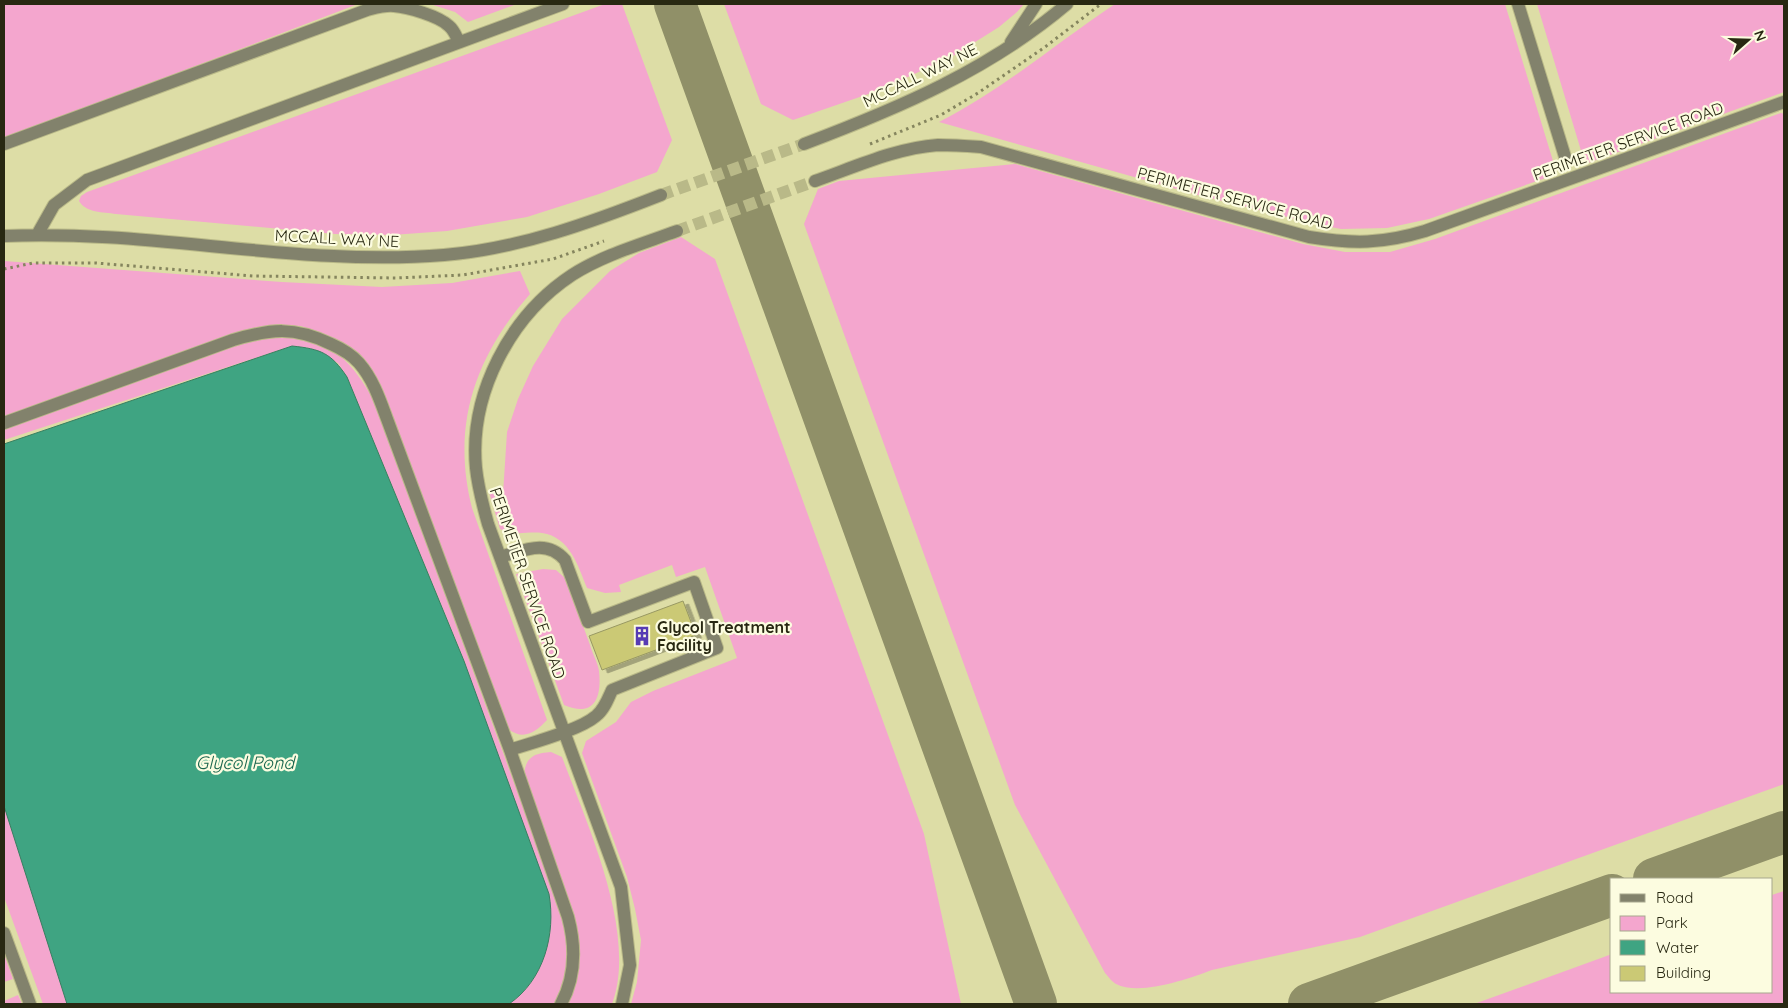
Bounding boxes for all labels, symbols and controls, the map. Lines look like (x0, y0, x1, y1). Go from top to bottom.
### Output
north arrow (1723, 15, 1773, 65)
text: N (1750, 28, 1770, 43)
street label: MCCALL WAY NE (860, 39, 980, 111)
street label: PERIMETER SERVICE ROAD (1530, 97, 1726, 185)
street label: PERIMETER SERVICE ROAD (1135, 162, 1335, 234)
street label: MCCALL WAY NE (274, 225, 400, 251)
street label: PERIMETER SERVICE ROAD (486, 485, 570, 681)
place label: Glycol Treatment Facility (657, 617, 791, 655)
building icon: Glycol Treatment Facility (631, 625, 653, 647)
water label: Glycol Pond (196, 751, 296, 774)
legend (1610, 878, 1773, 993)
text: Road (1656, 888, 1693, 907)
text: Park (1656, 913, 1688, 932)
text: Water (1656, 938, 1699, 957)
text: Building (1656, 963, 1711, 982)

